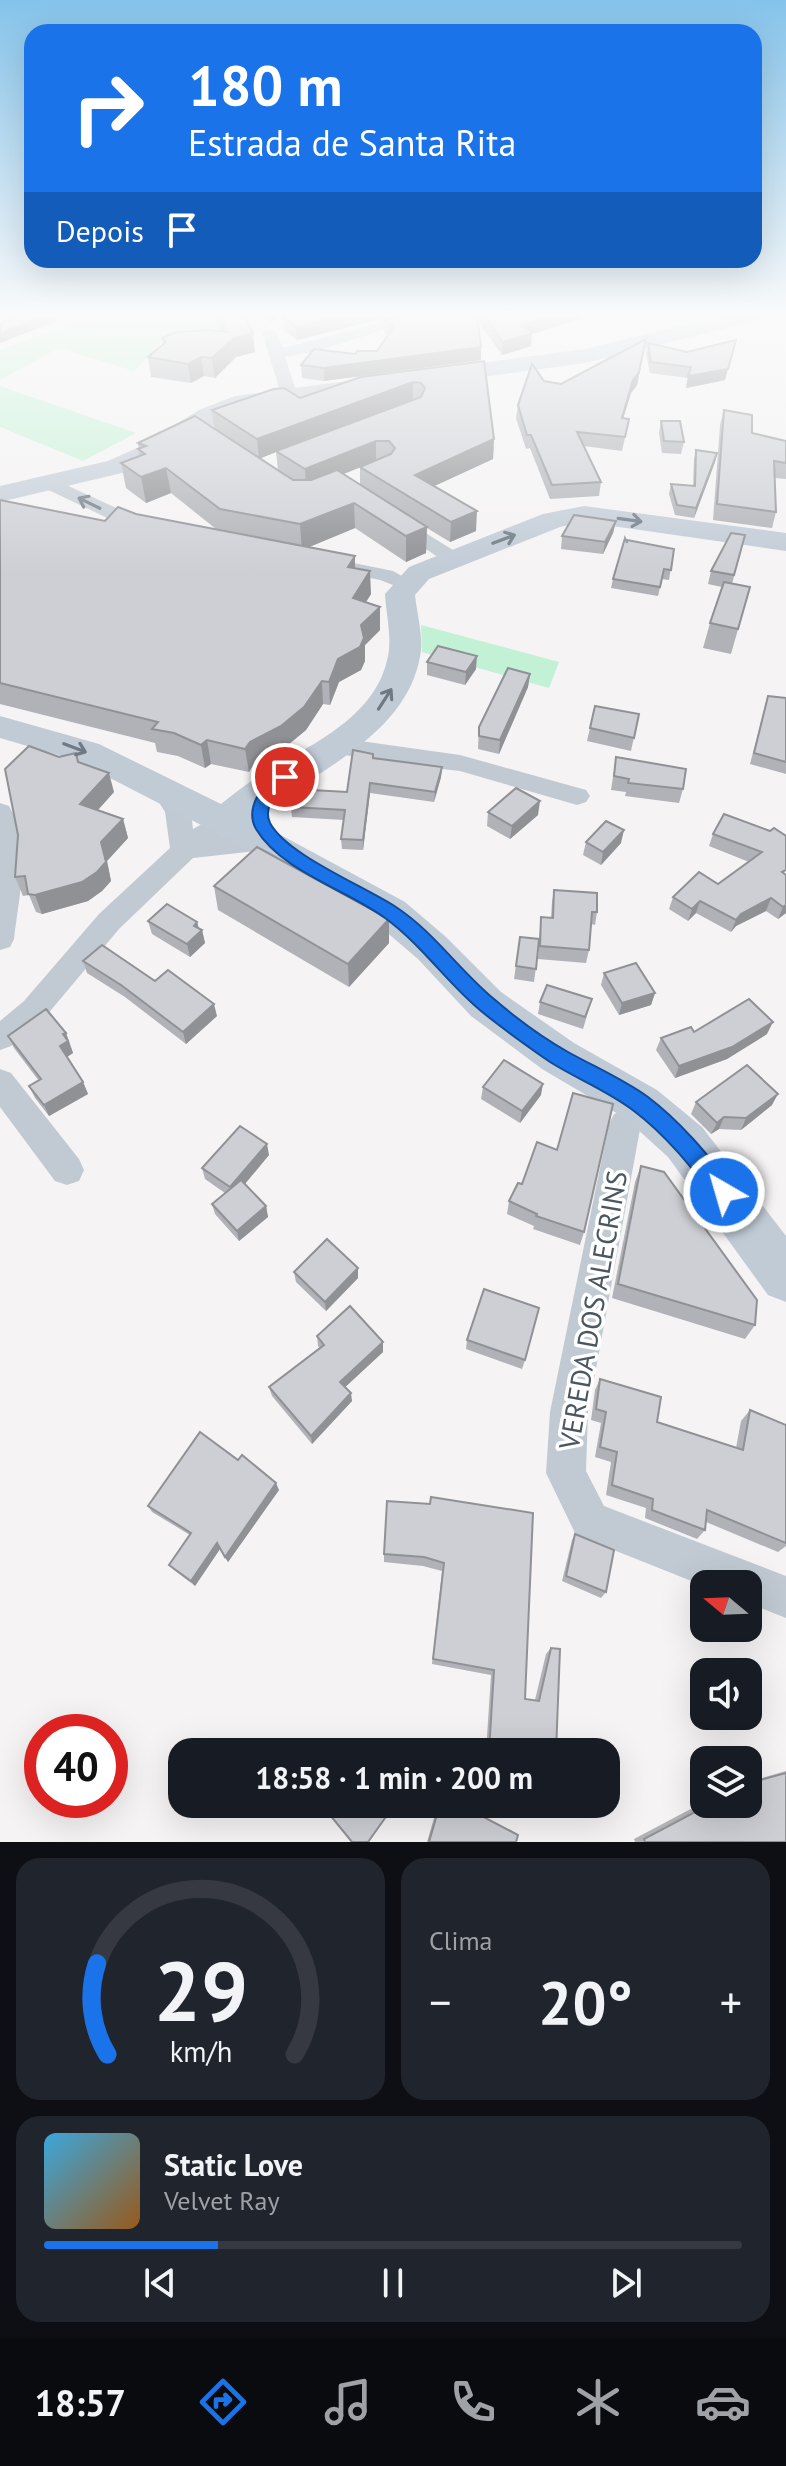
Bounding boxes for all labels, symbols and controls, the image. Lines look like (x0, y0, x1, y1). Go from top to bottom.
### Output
text: 180 m (188, 49, 343, 121)
icon: right (56, 56, 160, 160)
text: Estrada de Santa Rita (188, 119, 516, 166)
icon: arrive (160, 208, 204, 252)
text: Depois (56, 211, 144, 250)
one-way arrow (77, 494, 101, 510)
one-way arrow (617, 513, 643, 528)
one-way arrow (491, 531, 516, 545)
one-way arrow (377, 688, 393, 711)
one-way arrow (62, 742, 87, 756)
pin (251, 743, 319, 811)
icon: arrive (263, 755, 307, 799)
position arrow (682, 1150, 766, 1234)
street label: VEREDA DOS ALECRINS (550, 1168, 635, 1453)
north arrow (690, 1570, 762, 1642)
map controls (690, 1570, 762, 1818)
button: sound (690, 1658, 762, 1730)
speed limit sign: 40 (24, 1714, 128, 1818)
button: layers (690, 1746, 762, 1818)
text: 18:58 · 1 min · 200 m (255, 1758, 533, 1797)
text: Clima (429, 1924, 492, 1957)
text: 29 (153, 1936, 248, 2044)
text: 20° (538, 1963, 633, 2041)
text: − (429, 1973, 451, 2030)
text: + (720, 1973, 742, 2030)
text: km/h (169, 2033, 232, 2070)
text: Static Love (164, 2145, 303, 2184)
text: Velvet Ray (164, 2184, 280, 2217)
icon: previous (138, 2261, 182, 2305)
icon: pause (371, 2261, 415, 2305)
icon: next (604, 2261, 648, 2305)
icon: directions (195, 2374, 251, 2430)
icon: music (320, 2374, 376, 2430)
icon: phone (445, 2374, 501, 2430)
icon: climate (570, 2374, 626, 2430)
icon: car (695, 2374, 751, 2430)
text: 18:57 (35, 2379, 126, 2426)

